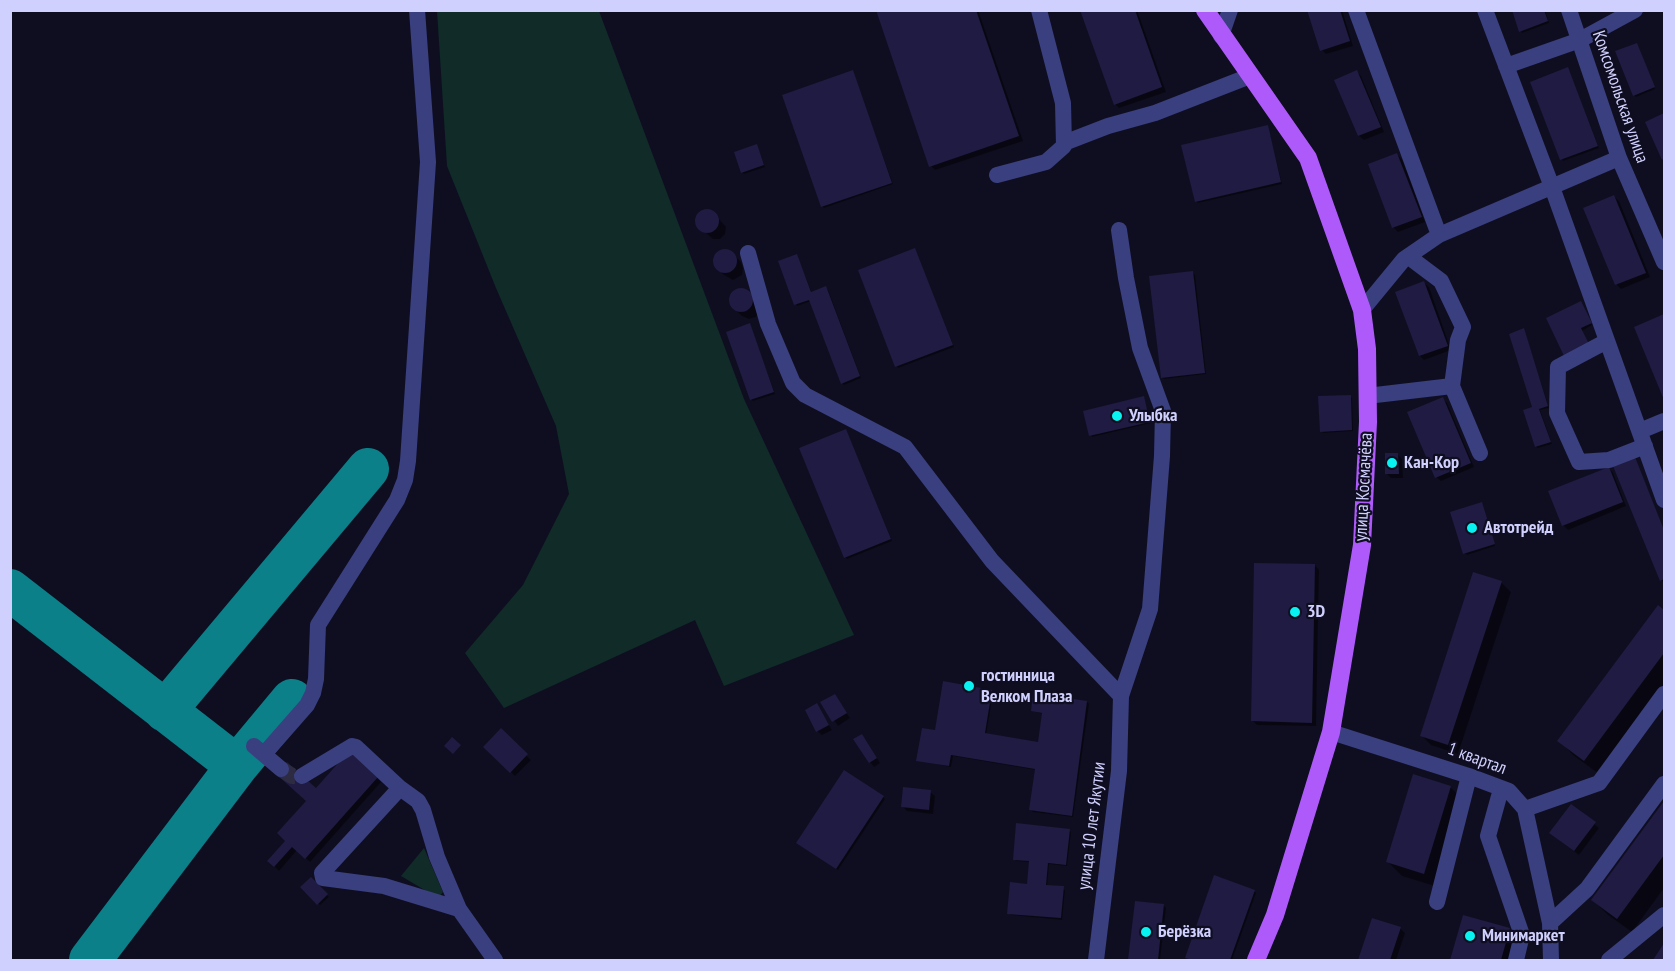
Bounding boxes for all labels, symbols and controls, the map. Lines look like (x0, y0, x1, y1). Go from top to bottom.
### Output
street label: Комсомольская улица (1587, 28, 1653, 166)
place label: Улыбка (1129, 405, 1177, 427)
marker: Улыбка (1110, 409, 1124, 423)
street label: улица Космачёва (1350, 432, 1378, 542)
place label: Кан-Кор (1404, 452, 1459, 474)
marker: Кан-Кор (1385, 456, 1399, 470)
place label: Автотрейд (1484, 517, 1553, 539)
marker: Автотрейд (1465, 521, 1479, 535)
place label: 3D (1307, 601, 1325, 623)
marker: 3D (1288, 605, 1302, 619)
place label: гостинница Велком Плаза (981, 665, 1073, 708)
marker: гостинница Велком Плаза (962, 679, 976, 693)
street label: 1 квартал (1445, 738, 1509, 780)
street label: улица 10 лет Якутии (1073, 761, 1111, 891)
place label: Берёзка (1158, 921, 1211, 943)
marker: Берёзка (1139, 925, 1153, 939)
place label: Минимаркет (1482, 925, 1565, 947)
marker: Минимаркет (1463, 929, 1477, 943)

